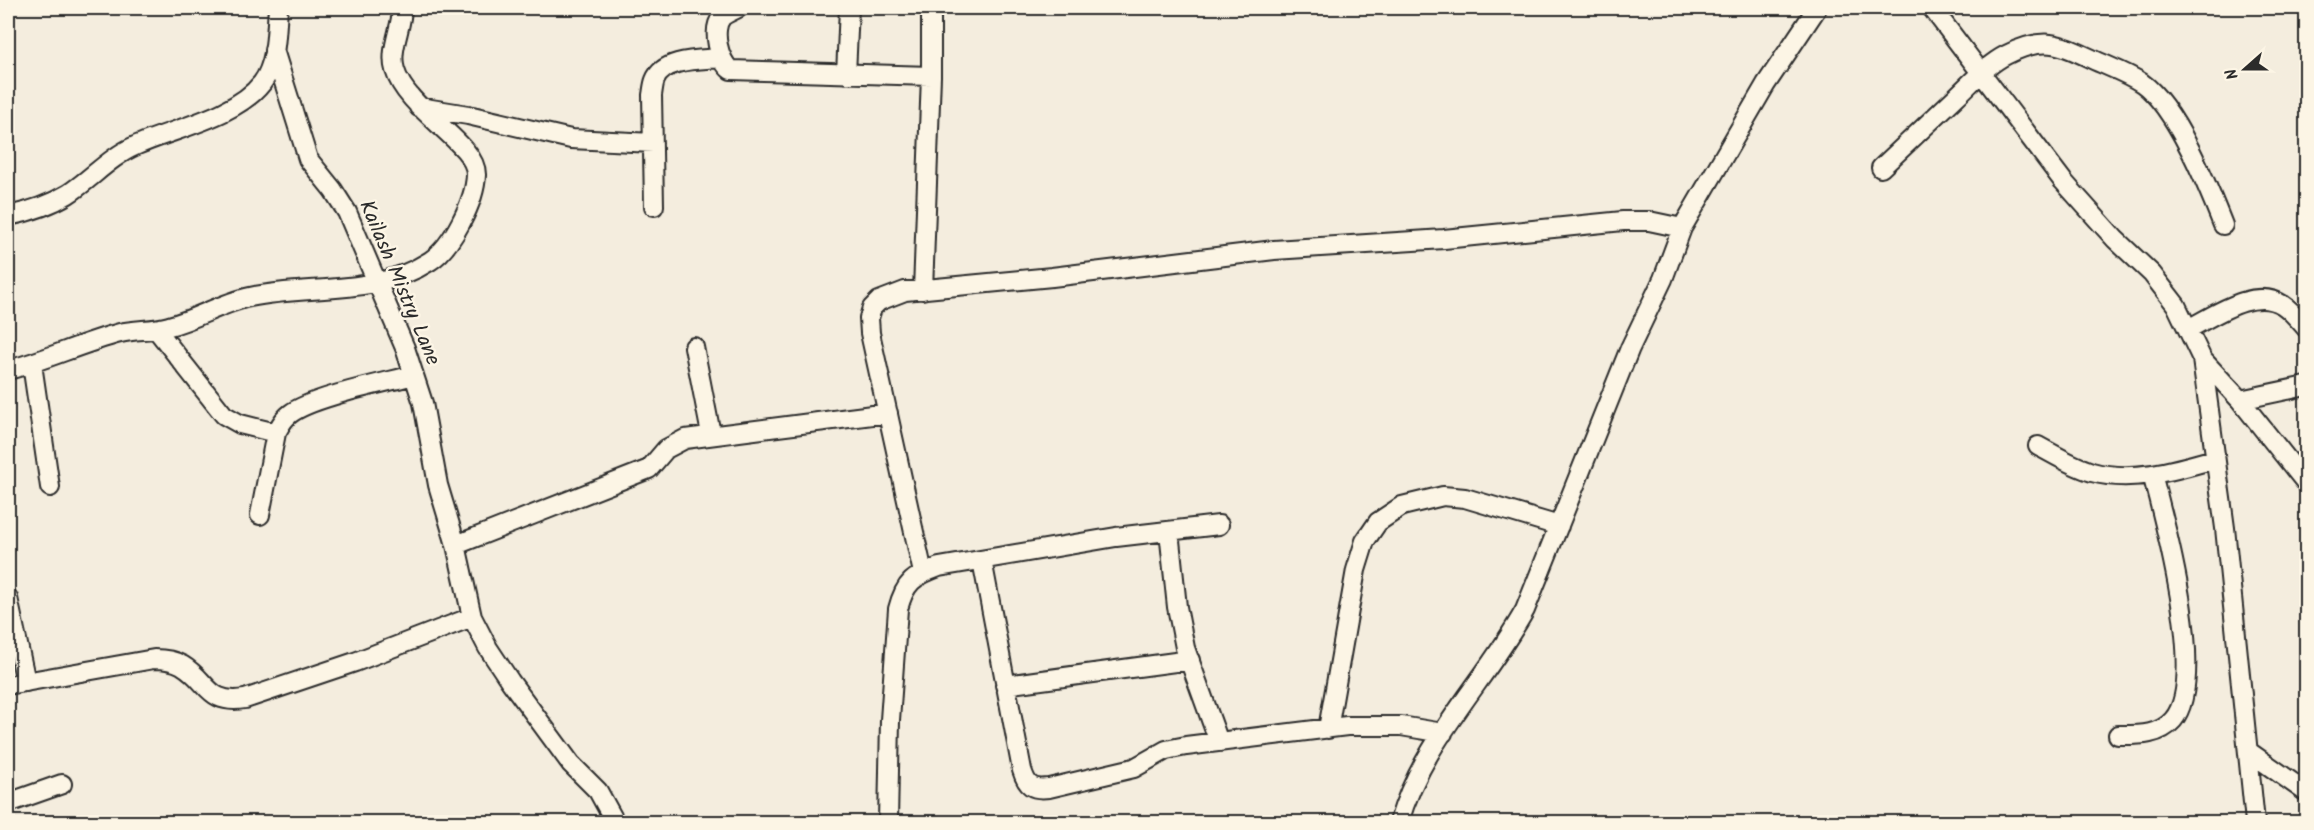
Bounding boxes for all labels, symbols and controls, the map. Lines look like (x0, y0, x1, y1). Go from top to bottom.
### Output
north arrow (2215, 39, 2275, 99)
text: N (2219, 65, 2246, 83)
street label: Kailash Mistry Lane (349, 195, 449, 371)

